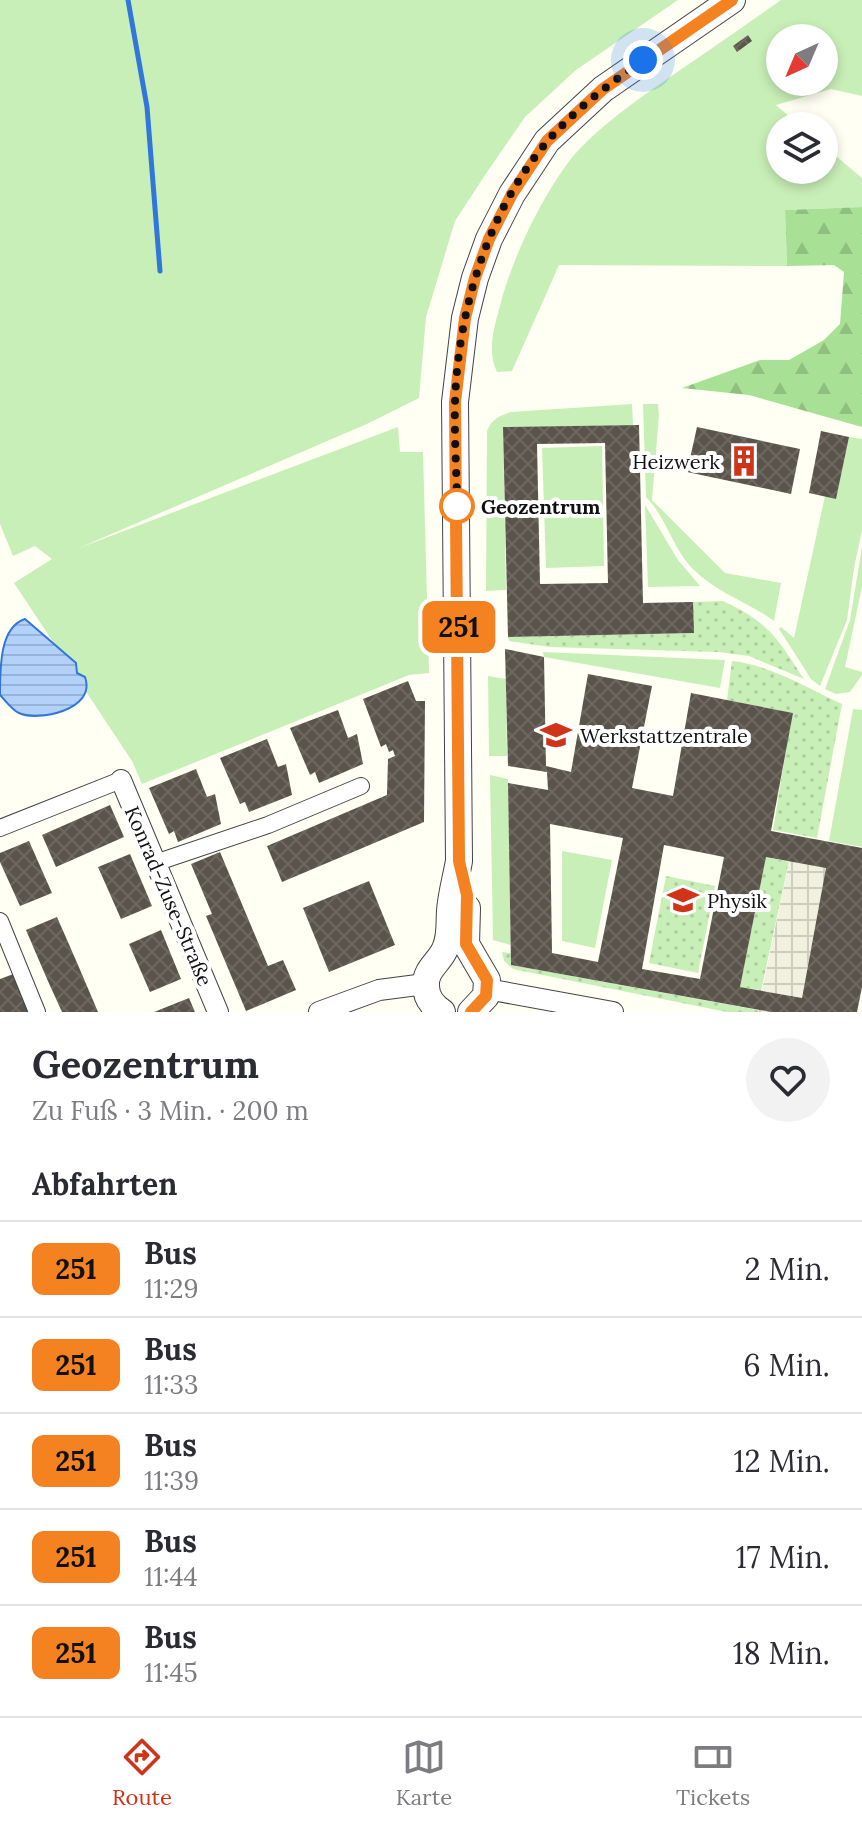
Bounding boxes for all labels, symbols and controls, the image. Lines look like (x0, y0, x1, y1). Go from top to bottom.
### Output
north arrow (766, 24, 838, 96)
map controls (766, 24, 838, 184)
your location (623, 40, 663, 80)
button: layers (766, 112, 838, 184)
building icon: Heizwerk (727, 444, 761, 478)
place label: Heizwerk (632, 449, 720, 474)
marker: Geozentrum (440, 489, 474, 523)
place label: Geozentrum (481, 494, 601, 519)
line badge: 251 (413, 601, 505, 653)
text: 251 (438, 609, 480, 645)
school or university icon: Werkstattzentrale (539, 718, 573, 752)
place label: Werkstattzentrale (580, 723, 748, 748)
street label: Konrad-Zuse-Straße (120, 802, 218, 990)
school or university icon: Physik (666, 883, 700, 917)
place label: Physik (707, 888, 767, 913)
button: heart (746, 1038, 830, 1122)
text: Geozentrum (32, 1040, 259, 1088)
text: Zu Fuß · 3 Min. · 200 m (32, 1094, 309, 1127)
text: Abfahrten (32, 1165, 177, 1203)
text: Bus (144, 1234, 197, 1272)
text: 2 Min. (744, 1250, 830, 1288)
text: 251 (55, 1251, 97, 1287)
text: 11:29 (144, 1272, 198, 1305)
text: Bus (144, 1330, 197, 1368)
text: 6 Min. (743, 1346, 830, 1384)
text: 251 (55, 1347, 97, 1383)
text: 11:33 (144, 1368, 198, 1401)
text: Bus (144, 1426, 197, 1464)
text: 12 Min. (734, 1442, 830, 1480)
text: 251 (55, 1443, 97, 1479)
text: 11:39 (144, 1464, 199, 1497)
text: Bus (144, 1522, 197, 1560)
text: 17 Min. (736, 1538, 830, 1576)
text: 251 (55, 1539, 97, 1575)
text: 11:44 (144, 1560, 198, 1593)
text: Bus (144, 1618, 197, 1656)
text: 18 Min. (733, 1634, 830, 1672)
text: 251 (55, 1635, 97, 1671)
text: 11:45 (144, 1656, 198, 1689)
tab: Route (112, 1735, 172, 1811)
tab: Karte (396, 1735, 452, 1811)
tab: Tickets (676, 1735, 750, 1811)

